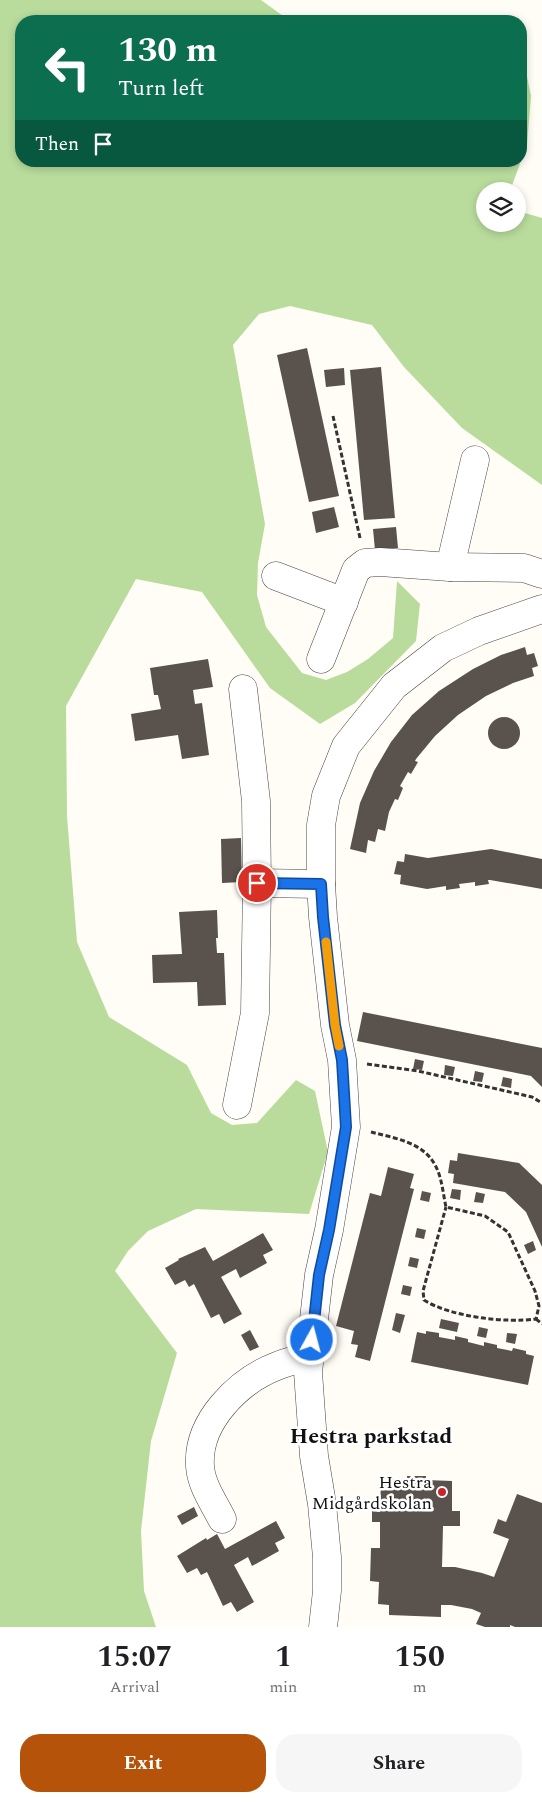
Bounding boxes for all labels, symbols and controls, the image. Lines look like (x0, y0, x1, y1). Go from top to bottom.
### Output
text: 130 m (118, 24, 217, 77)
icon: left (35, 35, 100, 100)
text: Turn left (118, 72, 204, 105)
text: Then (35, 130, 79, 159)
icon: arrive (89, 130, 117, 158)
map controls (476, 182, 526, 232)
button: layers (476, 182, 526, 232)
pin (236, 862, 278, 904)
icon: arrive (243, 869, 271, 897)
position arrow (285, 1313, 337, 1365)
district label: Hestra parkstad (290, 1420, 452, 1453)
place label: Hestra Midgårdskolan (312, 1469, 432, 1517)
marker: Hestra Midgårdskolan (436, 1486, 448, 1498)
text: 15:07 (97, 1634, 172, 1680)
text: 1 (275, 1634, 292, 1680)
text: 150 (394, 1634, 445, 1680)
text: Arrival (110, 1675, 160, 1699)
text: min (269, 1675, 297, 1699)
text: m (413, 1675, 427, 1699)
button: Exit (20, 1734, 266, 1792)
button: Share (276, 1734, 522, 1792)

